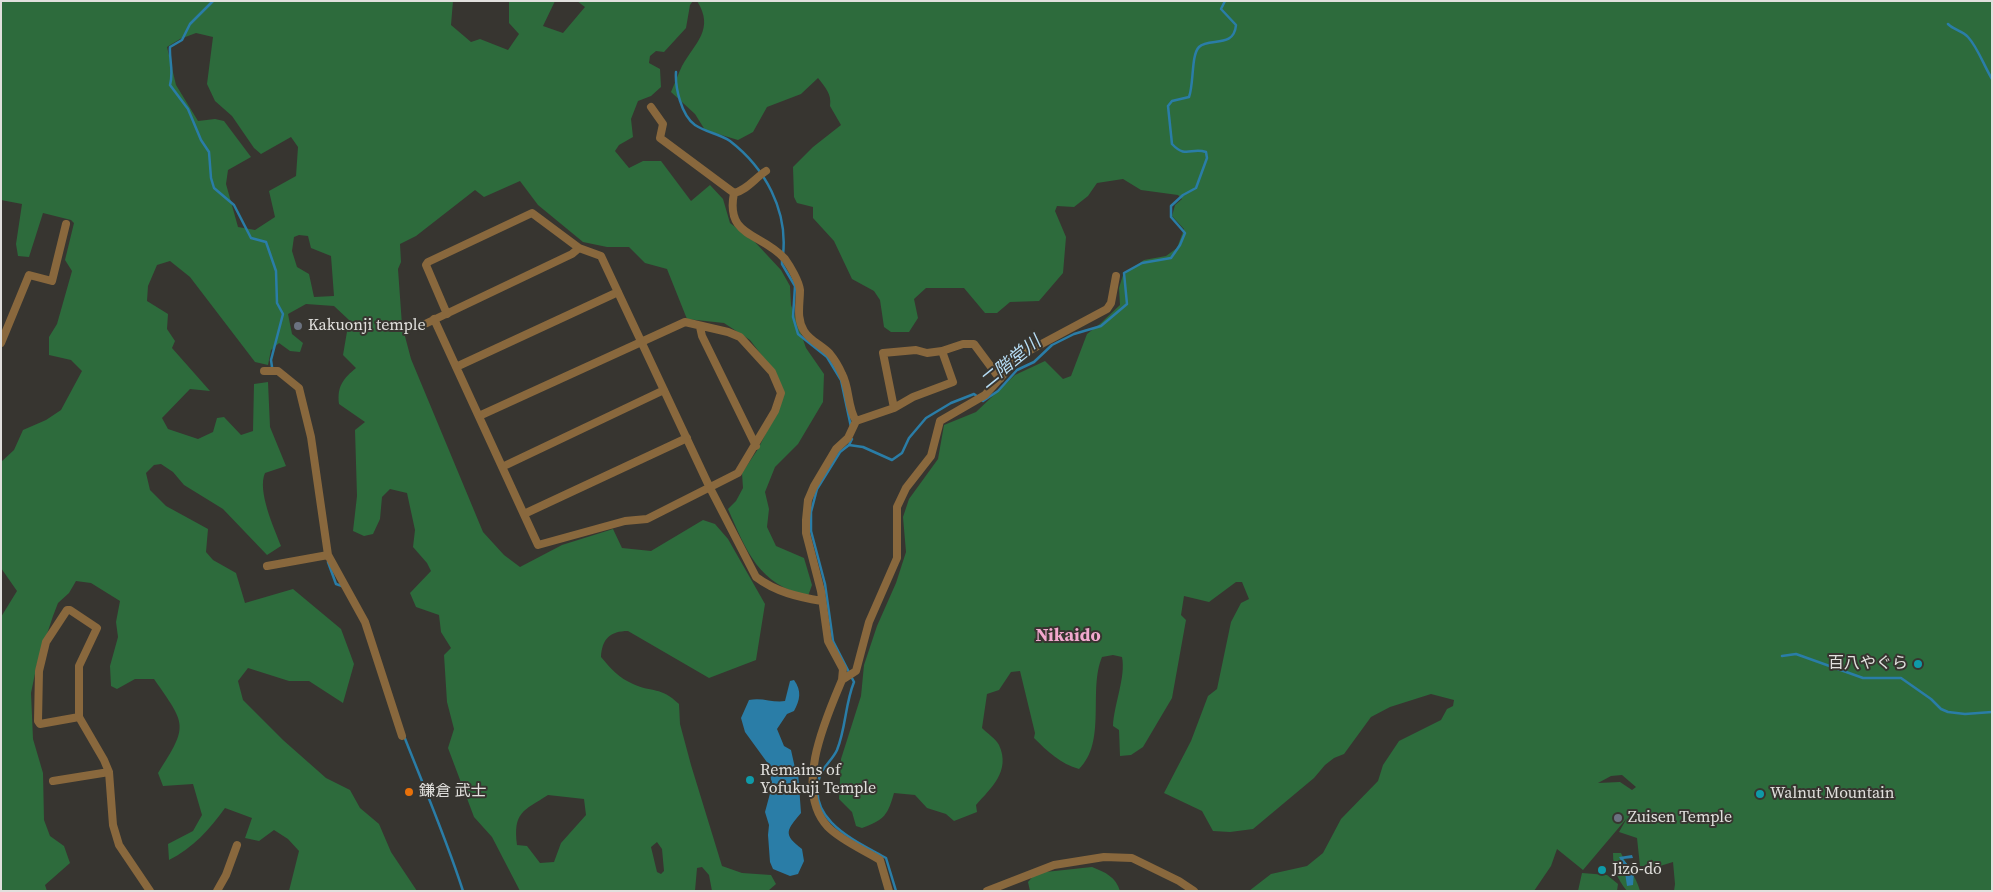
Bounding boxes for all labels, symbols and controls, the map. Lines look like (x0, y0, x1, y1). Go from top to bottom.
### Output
place label: Kakuonji temple (308, 316, 426, 336)
marker: Kakuonji temple (292, 320, 304, 332)
water label: 二階堂川 (976, 332, 1046, 394)
district label: Nikaido (1035, 625, 1101, 647)
place label: 百八やぐら (1828, 654, 1908, 674)
marker: 百八やぐら (1912, 658, 1924, 670)
place label: Remains of Yofukuji Temple (760, 761, 876, 799)
marker: Remains of Yofukuji Temple (744, 774, 756, 786)
place label: 鎌倉 武士 (419, 782, 487, 802)
place label: Walnut Mountain (1770, 784, 1895, 804)
marker: 鎌倉 武士 (403, 786, 415, 798)
marker: Walnut Mountain (1754, 788, 1766, 800)
place label: Zuisen Temple (1628, 808, 1732, 828)
marker: Zuisen Temple (1612, 812, 1624, 824)
place label: Jizō-dō (1612, 860, 1662, 880)
marker: Jizō-dō (1596, 864, 1608, 876)

